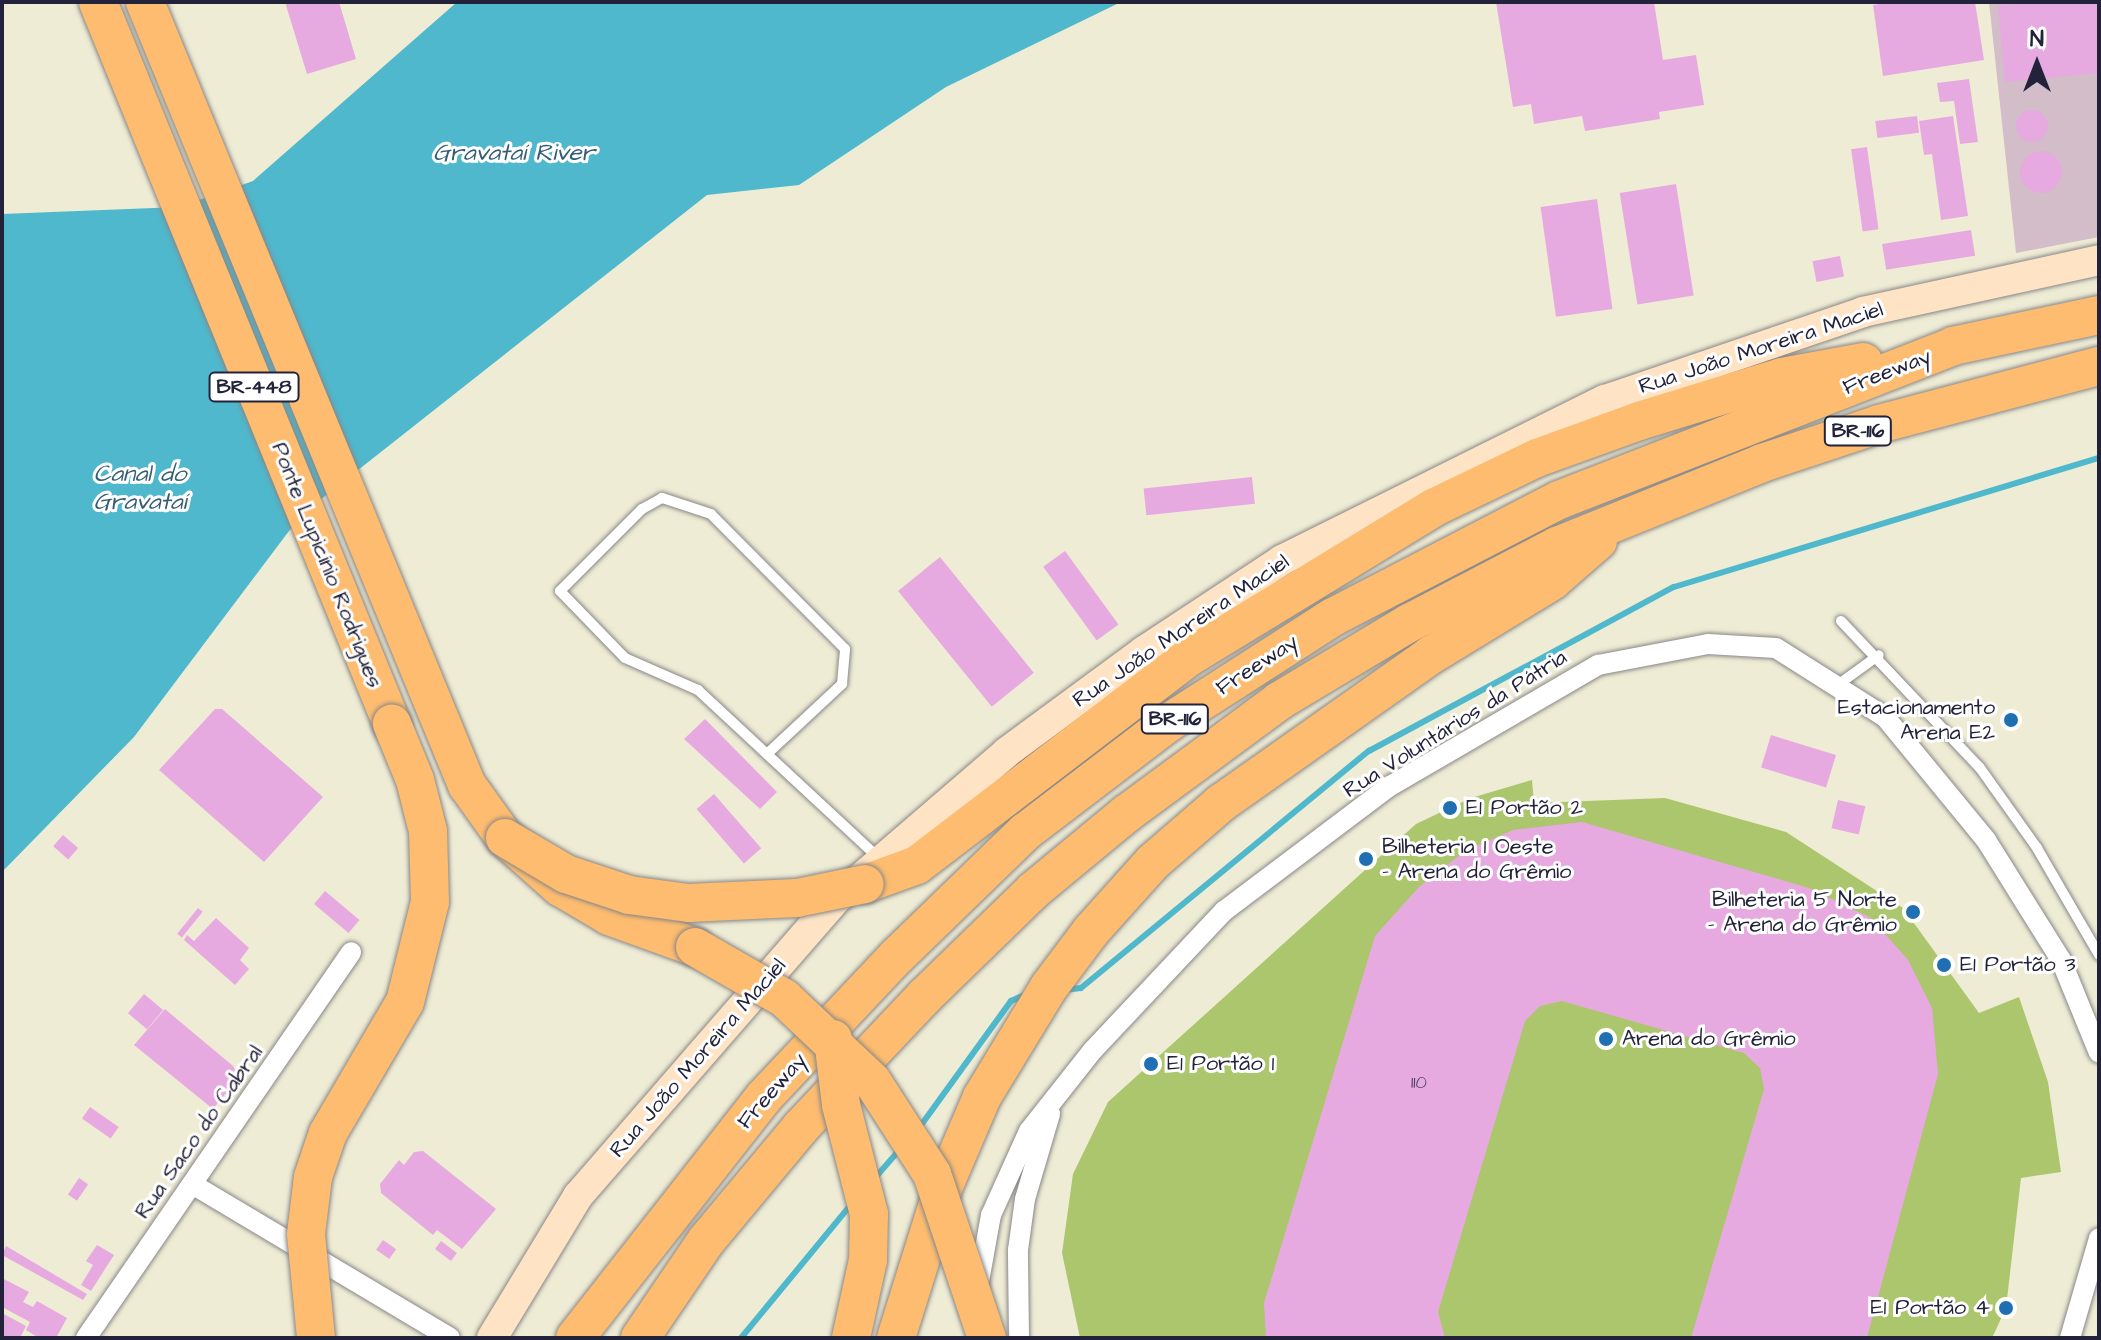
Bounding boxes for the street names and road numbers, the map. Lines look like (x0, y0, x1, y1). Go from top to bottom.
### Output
street label: Rua João Moreira Maciel (1635, 296, 1887, 400)
street label: Freeway (1839, 343, 1935, 401)
road number: BR-448 (208, 371, 300, 403)
road number: BR-116 (1822, 415, 1894, 447)
street label: Ponte Lupicínio Rodrigues (266, 439, 388, 691)
street label: Rua João Moreira Maciel (1068, 549, 1294, 713)
street label: Freeway (1211, 629, 1303, 701)
street label: Rua Voluntários da Pátria (1338, 644, 1572, 804)
road number: BR-116 (1139, 703, 1211, 735)
street label: Rua João Moreira Maciel (604, 953, 792, 1163)
street label: Rua Saco do Cabral (129, 1040, 269, 1224)
street label: Freeway (732, 1048, 812, 1134)

